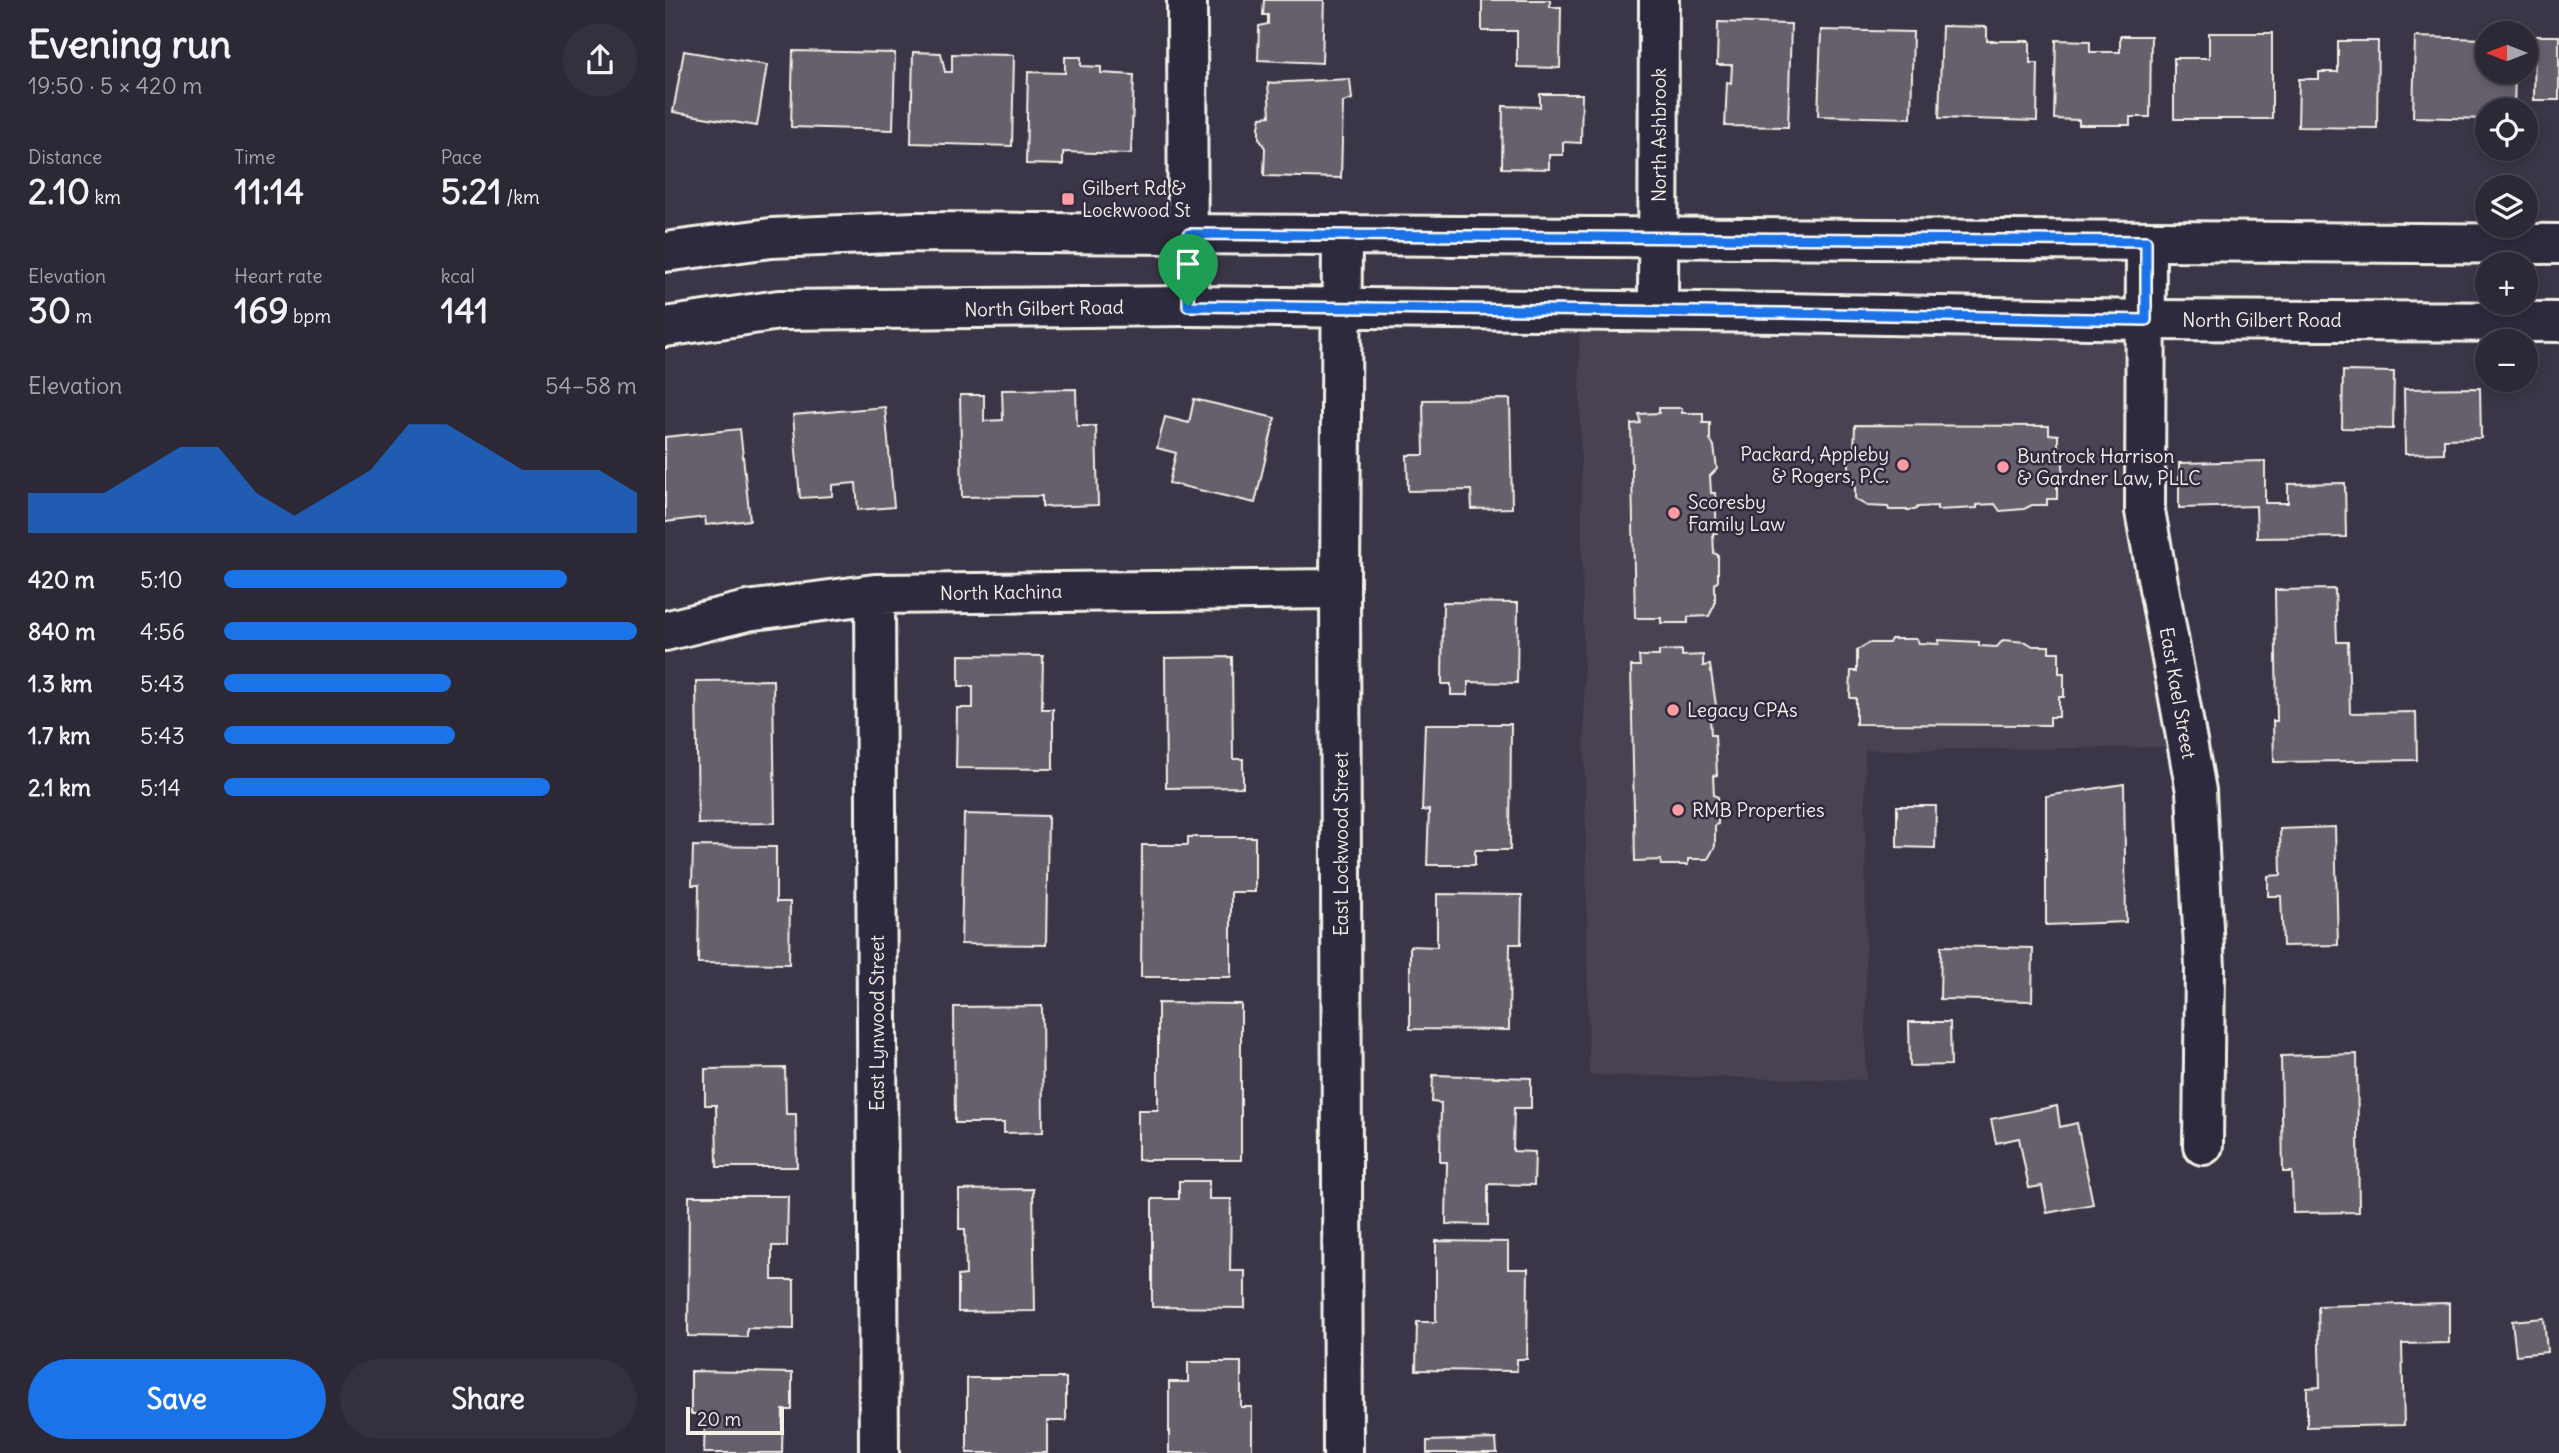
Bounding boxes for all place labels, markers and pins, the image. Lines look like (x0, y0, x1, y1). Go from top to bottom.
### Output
place label: Gilbert Rd & Lockwood St (1082, 176, 1191, 222)
marker: Gilbert Rd & Lockwood St (1060, 191, 1076, 207)
pin (1158, 234, 1218, 306)
place label: Packard, Appleby & Rogers, P.C. (1740, 442, 1889, 488)
place label: Buntrock Harrison & Gardner Law, PLLC (2017, 444, 2201, 490)
marker: Packard, Appleby & Rogers, P.C. (1895, 457, 1911, 473)
marker: Buntrock Harrison & Gardner Law, PLLC (1995, 459, 2011, 475)
place label: Scoresby Family Law (1688, 490, 1785, 536)
marker: Scoresby Family Law (1666, 505, 1682, 521)
place label: Legacy CPAs (1687, 698, 1798, 722)
marker: Legacy CPAs (1665, 702, 1681, 718)
place label: RMB Properties (1692, 798, 1825, 822)
marker: RMB Properties (1670, 802, 1686, 818)

